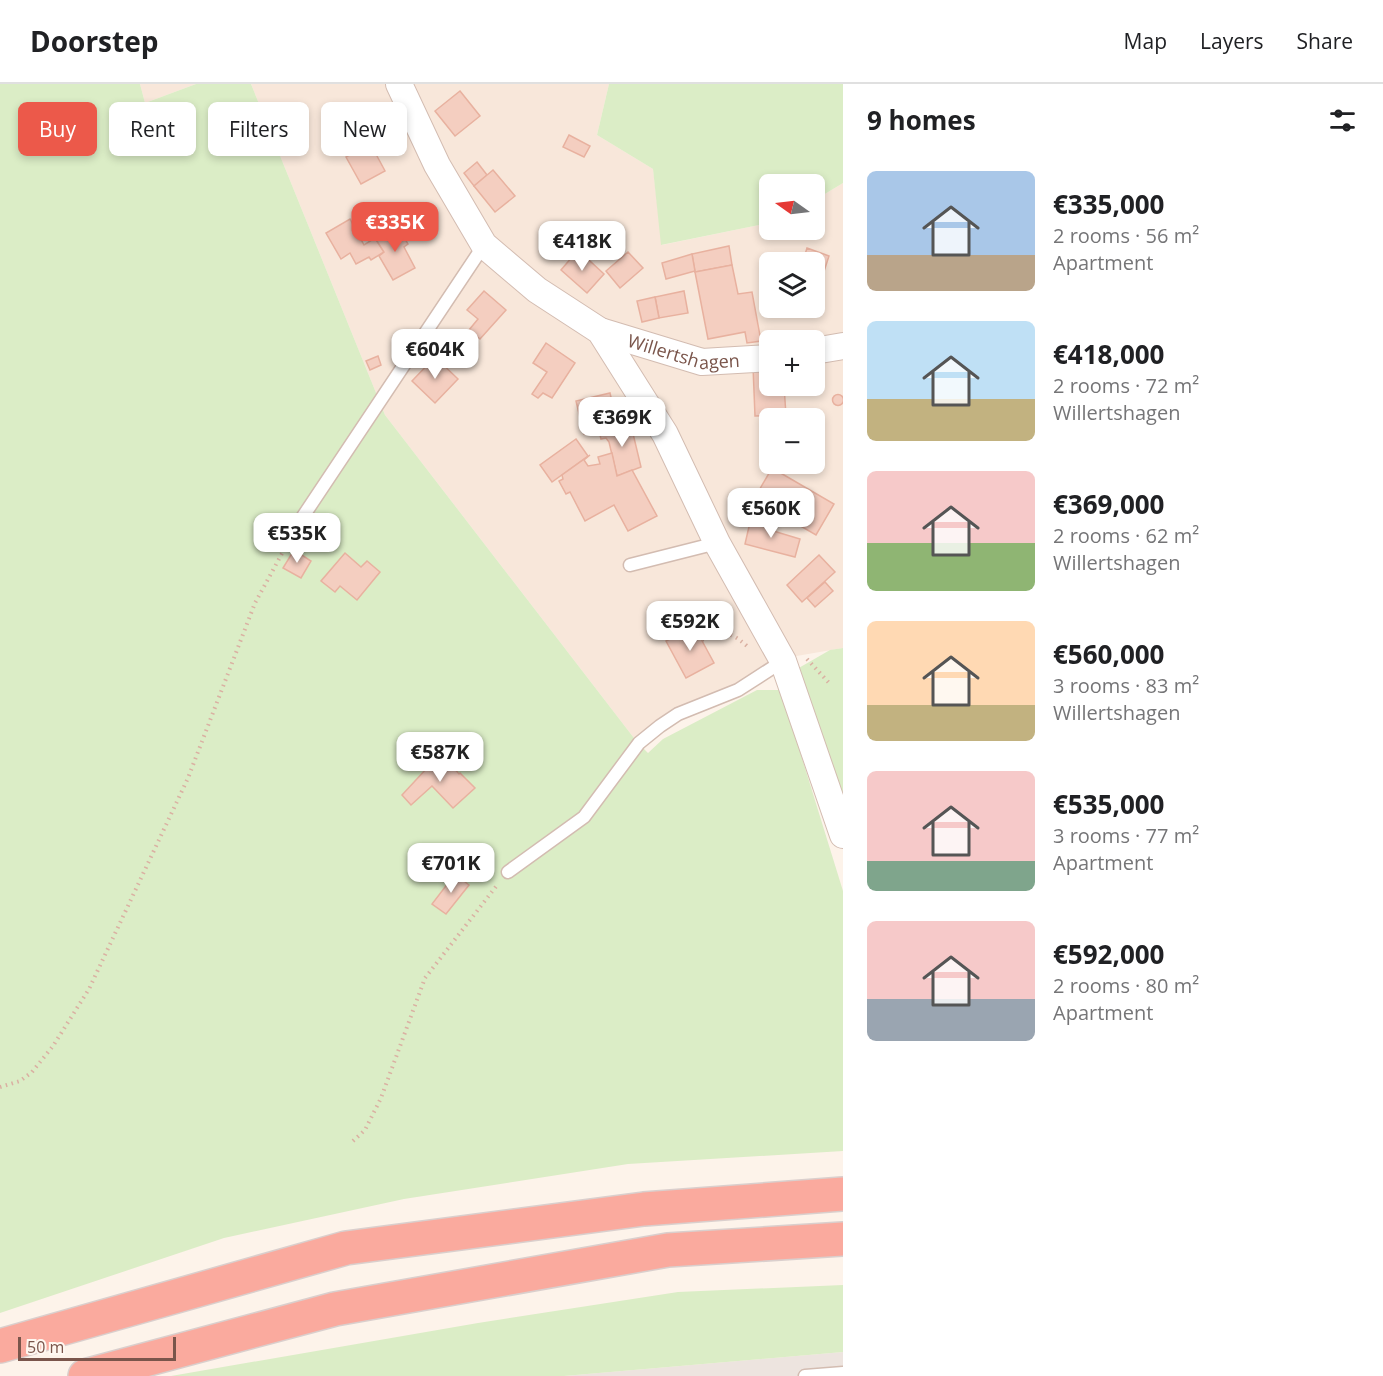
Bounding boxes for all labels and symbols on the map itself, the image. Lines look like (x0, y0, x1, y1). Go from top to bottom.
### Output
north arrow (759, 174, 825, 240)
pin: €335K (353, 202, 437, 253)
pin: €418K (540, 221, 624, 272)
street label: Willertshagen (625, 328, 740, 374)
pin: €604K (393, 329, 477, 380)
pin: €369K (580, 397, 664, 448)
pin: €560K (729, 488, 813, 539)
pin: €535K (255, 513, 339, 564)
pin: €592K (648, 601, 732, 652)
pin: €587K (398, 732, 482, 783)
pin: €701K (409, 843, 493, 894)
scale bar (18, 1334, 176, 1362)

